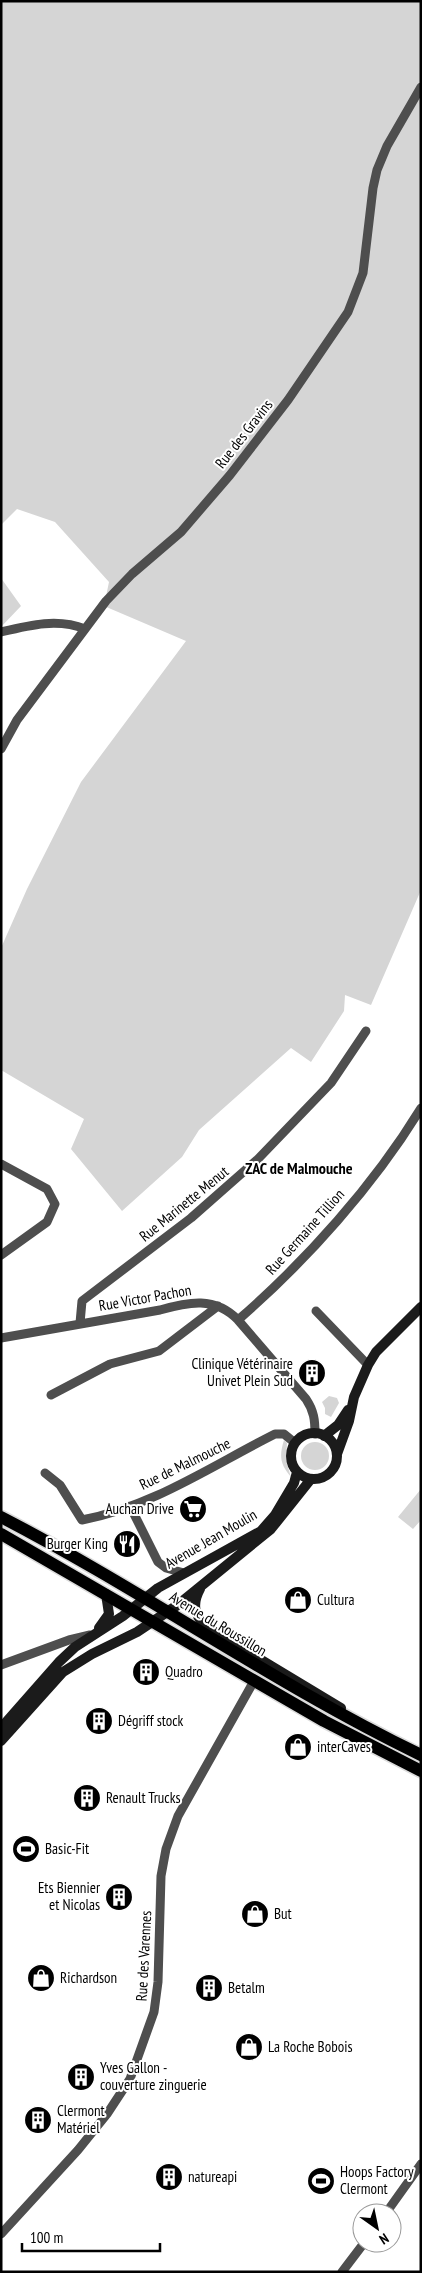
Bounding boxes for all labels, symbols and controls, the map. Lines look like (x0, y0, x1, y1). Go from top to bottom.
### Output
street label: Rue des Gravins (211, 395, 276, 472)
district label: ZAC de Malmouche (245, 1158, 353, 1178)
street label: Rue Marinette Menut (135, 1162, 232, 1245)
street label: Rue Germaine Tillion (261, 1185, 348, 1278)
street label: Rue Victor Pachon (97, 1280, 193, 1315)
place label: Clinique Vétérinaire Univet Plein Sud (191, 1354, 293, 1390)
building icon: Clinique Vétérinaire Univet Plein Sud (297, 1358, 327, 1388)
street label: Rue de Malmouche (136, 1433, 233, 1494)
supermarket icon: Auchan Drive (178, 1494, 208, 1524)
place label: Auchan Drive (105, 1499, 174, 1518)
street label: Avenue Jean Moulin (162, 1505, 260, 1572)
restaurant icon: Burger King (112, 1529, 142, 1559)
place label: Burger King (47, 1534, 108, 1553)
shop icon: Cultura (283, 1585, 313, 1615)
street label: Avenue du Roussillon (166, 1587, 270, 1660)
place label: Cultura (317, 1590, 354, 1609)
building icon: Quadro (131, 1657, 161, 1687)
place label: Quadro (165, 1662, 203, 1681)
building icon: Dégriff stock (84, 1706, 114, 1736)
place label: Dégriff stock (118, 1711, 184, 1730)
shop icon: interCaves (283, 1732, 313, 1762)
place label: interCaves (317, 1737, 371, 1756)
building icon: Renault Trucks (72, 1783, 102, 1813)
place label: Renault Trucks (106, 1788, 181, 1807)
sports icon: Basic-Fit (11, 1834, 41, 1864)
place label: Basic-Fit (45, 1839, 89, 1858)
place label: Ets Biennier et Nicolas (38, 1878, 101, 1914)
building icon: Ets Biennier et Nicolas (104, 1882, 134, 1912)
shop icon: But (240, 1899, 270, 1929)
place label: But (274, 1904, 292, 1923)
street label: Rue des Varennes (132, 1910, 155, 2002)
shop icon: Richardson (26, 1963, 56, 1993)
place label: Richardson (60, 1968, 117, 1987)
building icon: Betalm (194, 1973, 224, 2003)
place label: Betalm (228, 1978, 265, 1997)
shop icon: La Roche Bobois (234, 2032, 264, 2062)
place label: La Roche Bobois (268, 2037, 352, 2056)
place label: Yves Gallon - couverture zinguerie (100, 2058, 207, 2094)
building icon: Yves Gallon - couverture zinguerie (66, 2062, 96, 2092)
place label: Clermont Matériel (57, 2101, 105, 2137)
building icon: Clermont Matériel (23, 2105, 53, 2135)
building icon: natureapi (154, 2162, 184, 2192)
place label: Hoops Factory Clermont (340, 2162, 414, 2198)
sports icon: Hoops Factory Clermont (306, 2166, 336, 2196)
place label: natureapi (188, 2167, 237, 2186)
north arrow (352, 2203, 402, 2253)
scale bar (22, 2220, 160, 2252)
text: 100 m (30, 2228, 63, 2247)
text: N (376, 2229, 392, 2249)

